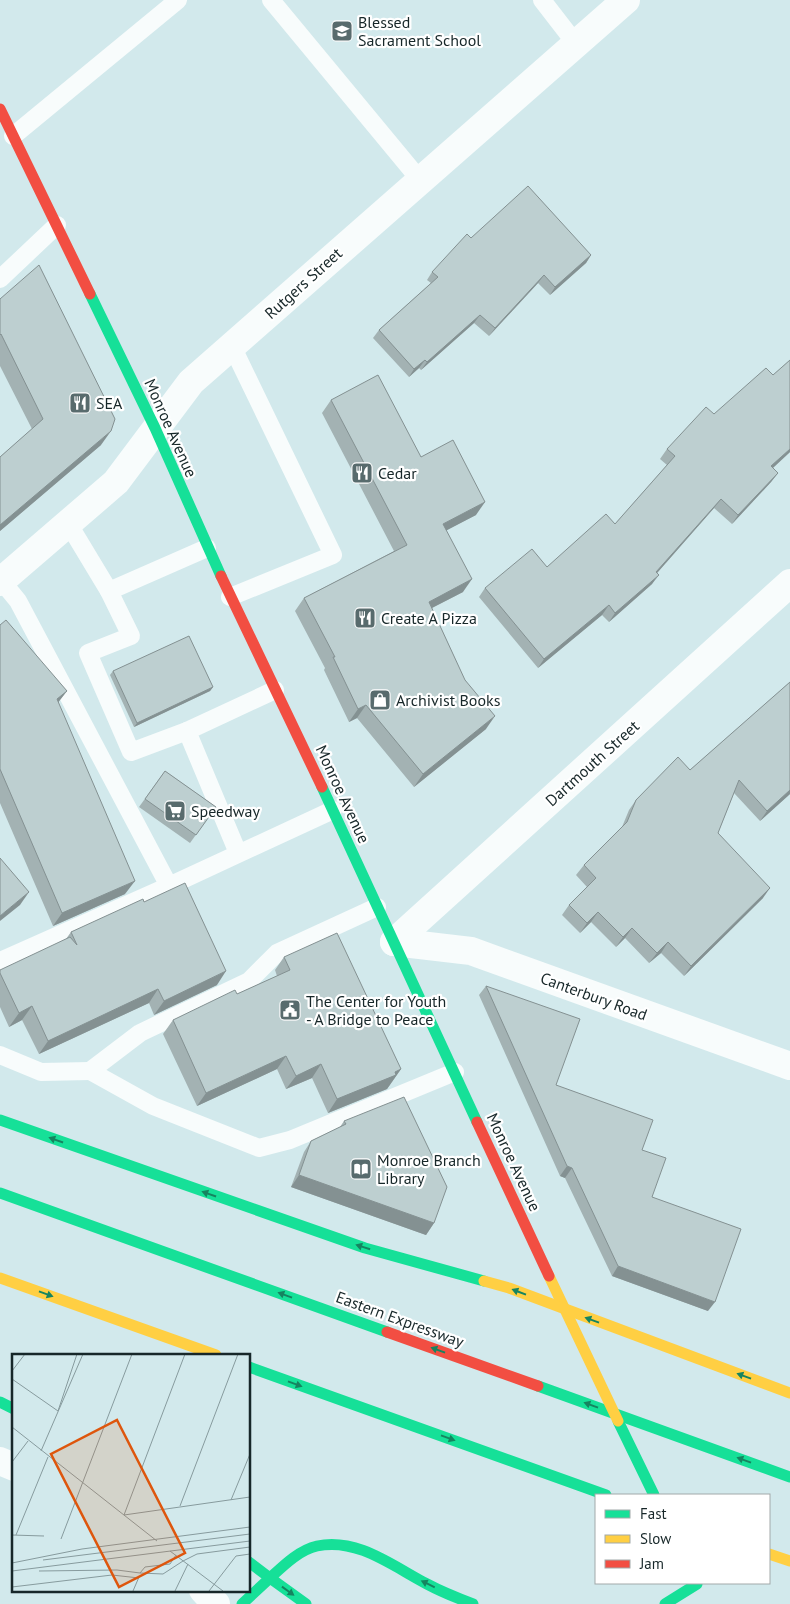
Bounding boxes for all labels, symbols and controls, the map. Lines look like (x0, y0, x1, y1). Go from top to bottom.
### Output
place label: Blessed Sacrament School (358, 12, 481, 50)
school or university icon: Blessed Sacrament School (330, 19, 354, 43)
street label: Rutgers Street (260, 243, 346, 323)
street label: Monroe Avenue (140, 376, 202, 480)
restaurant icon: SEA (68, 391, 92, 415)
place label: SEA (96, 393, 123, 413)
restaurant icon: Cedar (350, 461, 374, 485)
place label: Cedar (378, 463, 417, 483)
restaurant icon: Create A Pizza (353, 606, 377, 630)
place label: Create A Pizza (381, 608, 477, 628)
shop icon: Archivist Books (368, 688, 392, 712)
place label: Archivist Books (396, 690, 501, 710)
street label: Dartmouth Street (541, 715, 643, 810)
street label: Monroe Avenue (312, 742, 374, 846)
supermarket icon: Speedway (163, 799, 187, 823)
place label: Speedway (191, 801, 261, 821)
street label: Canterbury Road (538, 967, 650, 1025)
place label: The Center for Youth - A Bridge to Peace (306, 991, 446, 1029)
public building icon: The Center for Youth - A Bridge to Peace (278, 998, 302, 1022)
street label: Monroe Avenue (483, 1110, 545, 1214)
one-way arrow (48, 1136, 63, 1144)
place label: Monroe Branch Library (377, 1150, 481, 1188)
library icon: Monroe Branch Library (349, 1157, 373, 1181)
one-way arrow (201, 1190, 216, 1198)
one-way arrow (355, 1243, 370, 1250)
street label: Eastern Expressway (333, 1287, 467, 1352)
one-way arrow (511, 1288, 526, 1296)
one-way arrow (39, 1290, 54, 1298)
one-way arrow (278, 1291, 293, 1298)
one-way arrow (584, 1316, 599, 1323)
one-way arrow (431, 1346, 446, 1353)
inset map (12, 1354, 250, 1592)
one-way arrow (736, 1372, 751, 1380)
one-way arrow (287, 1381, 302, 1388)
one-way arrow (583, 1401, 598, 1409)
one-way arrow (440, 1435, 455, 1442)
one-way arrow (736, 1456, 751, 1464)
legend (595, 1494, 770, 1584)
text: Fast (640, 1504, 667, 1523)
text: Slow (640, 1529, 671, 1548)
text: Jam (639, 1554, 664, 1573)
one-way arrow (421, 1580, 435, 1588)
one-way arrow (281, 1586, 295, 1596)

